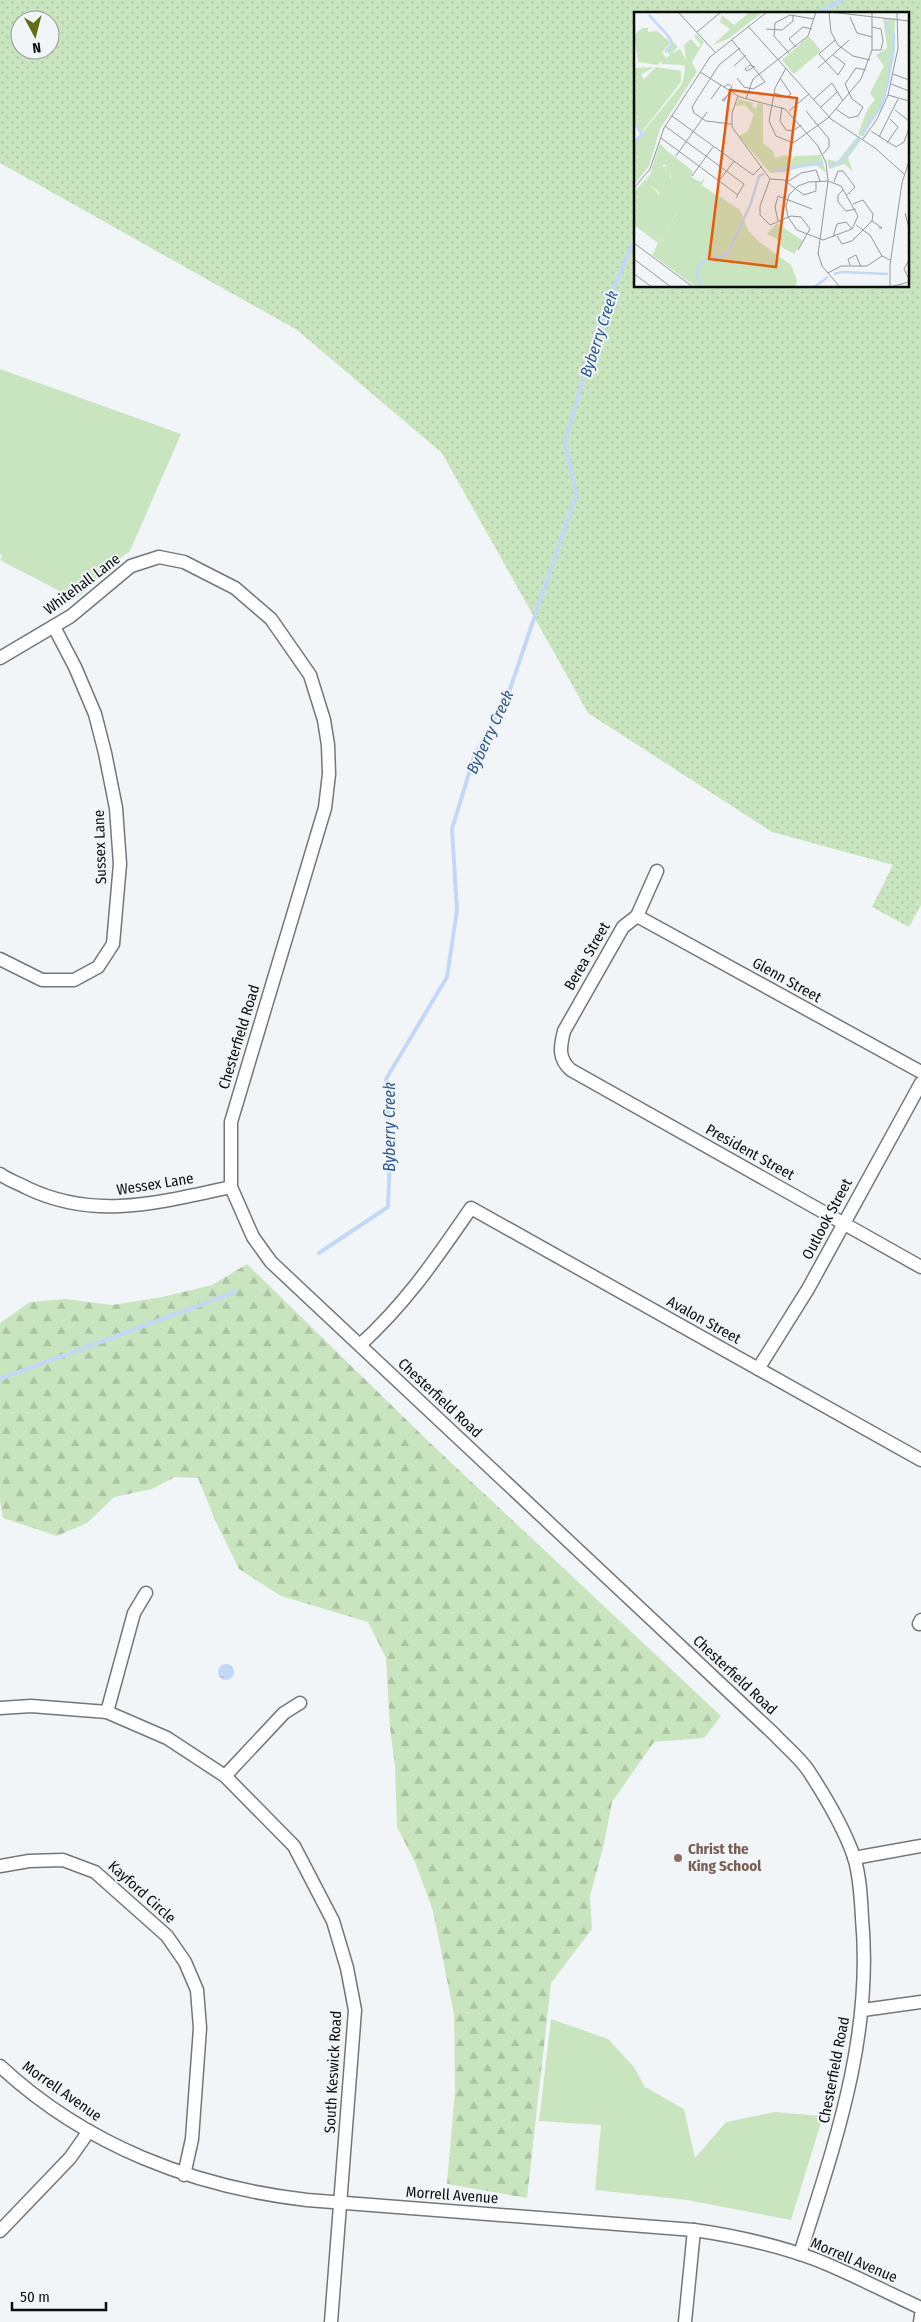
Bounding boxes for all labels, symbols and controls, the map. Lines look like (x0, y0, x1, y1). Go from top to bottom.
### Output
north arrow (10, 10, 60, 60)
inset map (634, 12, 908, 288)
text: N (31, 38, 42, 56)
water label: Byberry Creek (576, 288, 622, 380)
street label: Whitehall Lane (40, 549, 124, 619)
water label: Byberry Creek (462, 687, 518, 777)
street label: Sussex Lane (90, 809, 110, 885)
street label: Berea Street (560, 919, 614, 993)
street label: Glenn Street (749, 954, 825, 1006)
street label: Chesterfield Road (215, 983, 263, 1091)
water label: Byberry Creek (380, 1082, 399, 1172)
street label: President Street (703, 1120, 798, 1184)
street label: Wessex Lane (115, 1169, 195, 1199)
street label: Outlook Street (798, 1175, 856, 1263)
street label: Avalon Street (664, 1292, 744, 1348)
street label: Chesterfield Road (394, 1354, 486, 1442)
street label: Chesterfield Road (689, 1631, 781, 1719)
place label: Christ the King School (688, 1840, 762, 1875)
marker: Christ the King School (672, 1852, 684, 1864)
street label: Kayford Circle (105, 1857, 179, 1927)
street label: South Keswick Road (321, 2010, 345, 2134)
street label: Chesterfield Road (815, 2015, 853, 2125)
street label: Morrell Avenue (19, 2057, 105, 2125)
street label: Morrell Avenue (405, 2183, 499, 2207)
street label: Morrell Avenue (808, 2234, 900, 2286)
scale bar (12, 2280, 106, 2312)
text: 50 m (20, 2288, 50, 2306)

